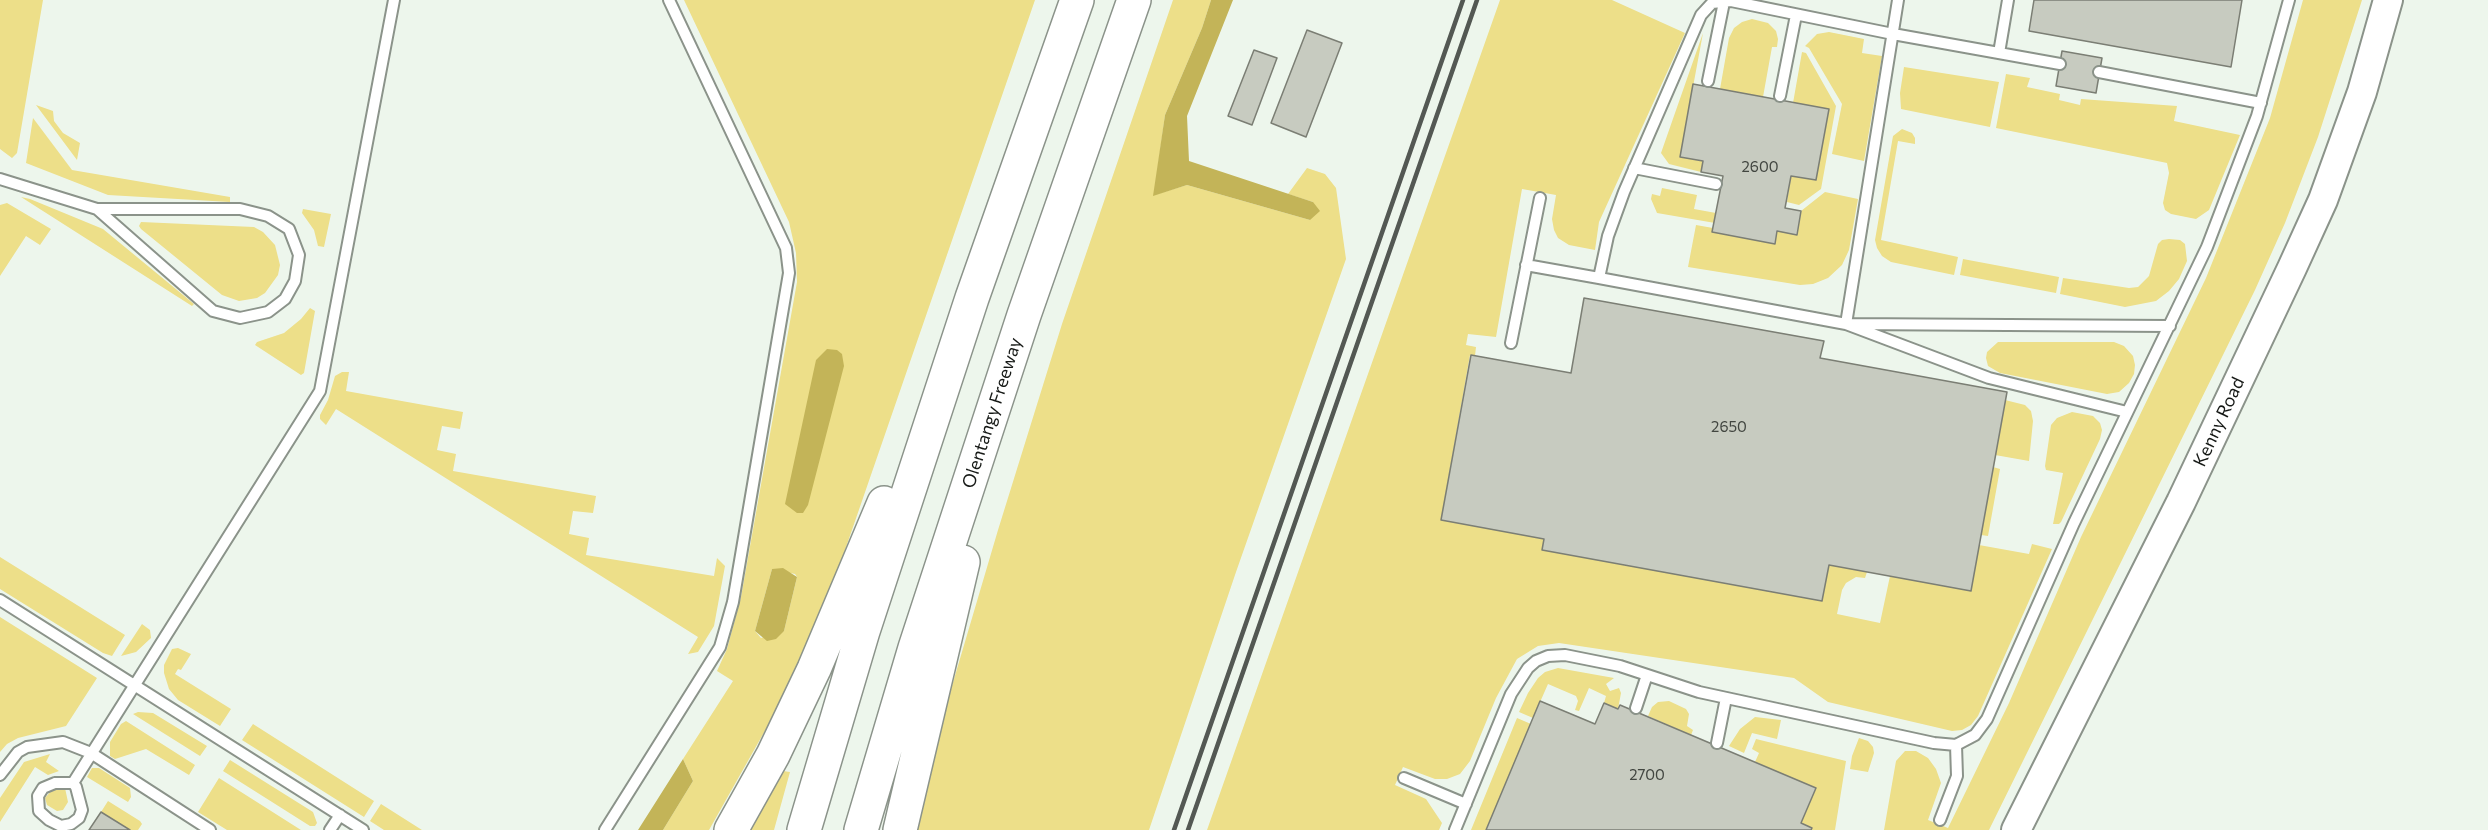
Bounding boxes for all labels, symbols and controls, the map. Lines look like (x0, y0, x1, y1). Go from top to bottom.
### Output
house number: 2600 (1742, 158, 1778, 176)
street label: Olentangy Freeway (957, 335, 1027, 491)
street label: Kenny Road (2189, 374, 2249, 470)
house number: 2650 (1711, 418, 1747, 436)
house number: 2700 (1629, 766, 1665, 784)

